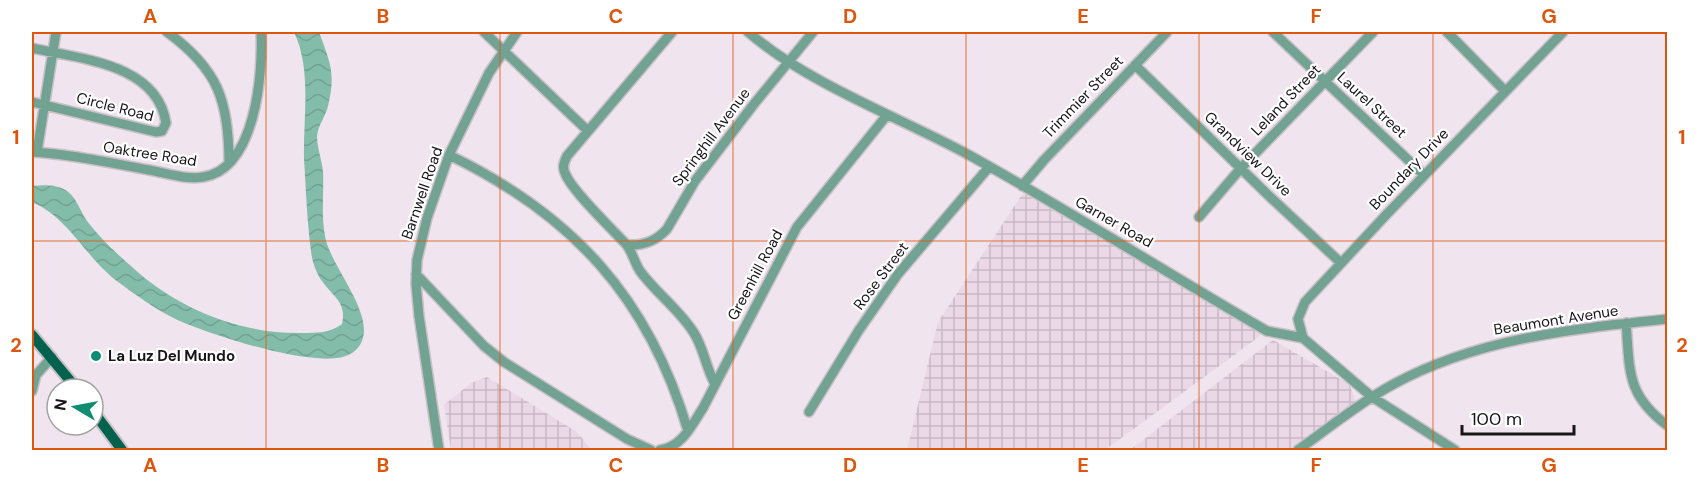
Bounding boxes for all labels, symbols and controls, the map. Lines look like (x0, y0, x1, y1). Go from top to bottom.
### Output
text: A (143, 3, 157, 29)
text: B (377, 3, 389, 29)
text: C (609, 3, 623, 29)
text: D (843, 3, 857, 29)
text: E (1077, 3, 1089, 29)
text: F (1310, 3, 1322, 29)
text: G (1541, 3, 1557, 29)
street label: Trimmier Street (1038, 51, 1128, 143)
street label: Leland Street (1247, 60, 1325, 140)
street label: Laurel Street (1333, 68, 1411, 143)
street label: Springhill Avenue (667, 84, 755, 190)
street label: Circle Road (74, 88, 156, 126)
street label: Grandview Drive (1200, 107, 1296, 201)
text: 1 (12, 124, 20, 150)
street label: Boundary Drive (1365, 124, 1453, 214)
text: 1 (1678, 124, 1686, 150)
street label: Oaktree Road (102, 137, 198, 171)
street label: Barnwell Road (397, 144, 447, 242)
street label: Garner Road (1071, 192, 1157, 252)
street label: Greenhill Road (723, 226, 787, 324)
street label: Rose Street (849, 238, 913, 314)
street label: Beaumont Avenue (1492, 300, 1620, 340)
text: 2 (10, 332, 22, 358)
text: 2 (1676, 332, 1688, 358)
place label: La Luz Del Mundo (108, 346, 235, 366)
marker: La Luz Del Mundo (89, 349, 103, 363)
north arrow (45, 377, 105, 437)
text: N (49, 397, 72, 412)
scale bar (1462, 398, 1574, 436)
text: 100 m (1471, 407, 1522, 431)
text: A (143, 452, 157, 478)
text: B (377, 452, 389, 478)
text: C (609, 452, 623, 478)
text: D (843, 452, 857, 478)
text: E (1077, 452, 1089, 478)
text: F (1310, 452, 1322, 478)
text: G (1541, 452, 1557, 478)

